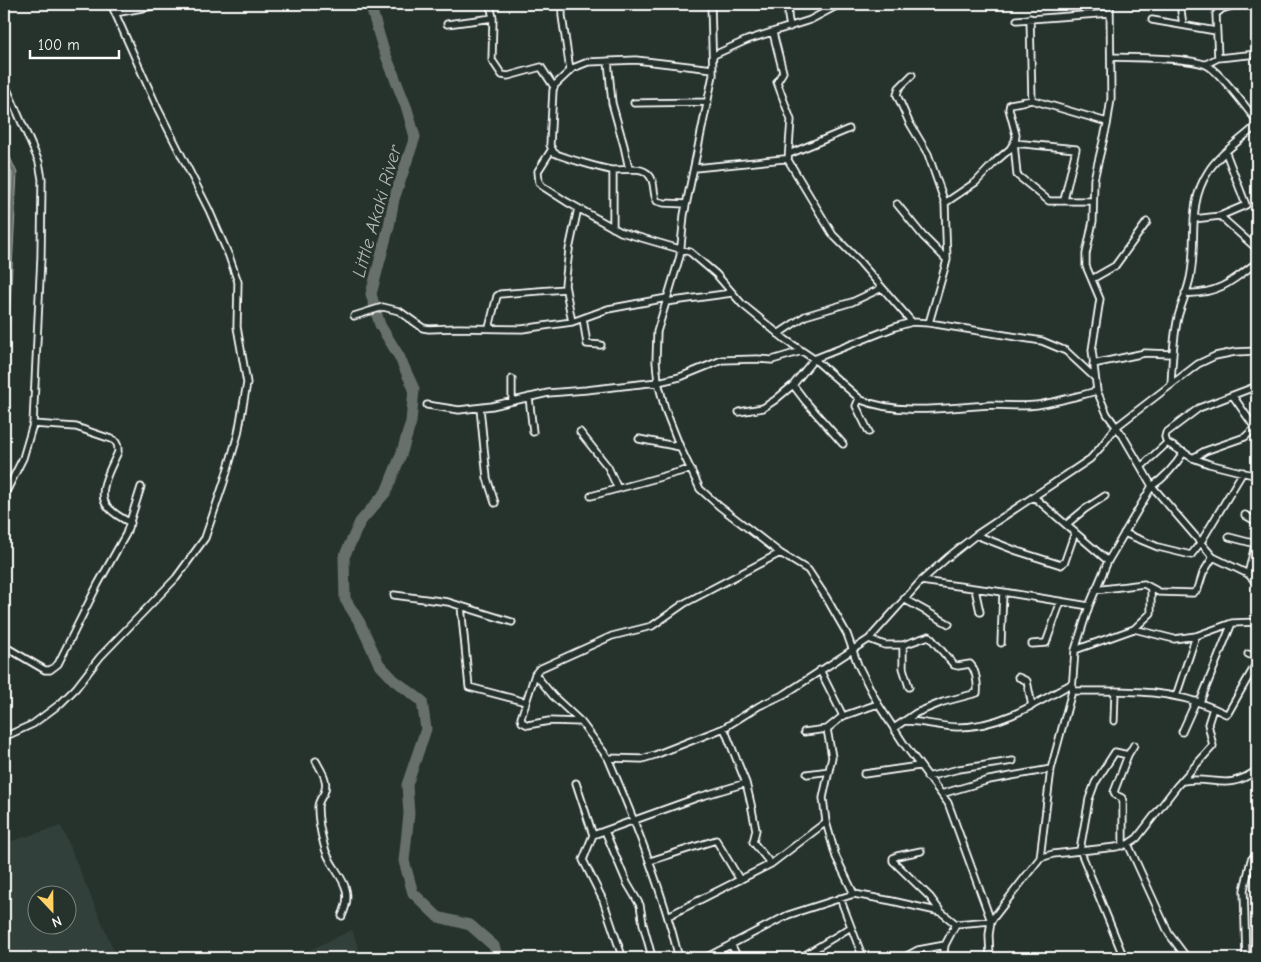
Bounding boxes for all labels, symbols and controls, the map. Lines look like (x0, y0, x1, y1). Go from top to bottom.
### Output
scale bar (30, 28, 119, 60)
text: 100 m (38, 36, 80, 54)
water label: Little Akaki River (348, 141, 407, 280)
north arrow (28, 884, 78, 934)
text: N (49, 912, 64, 931)

